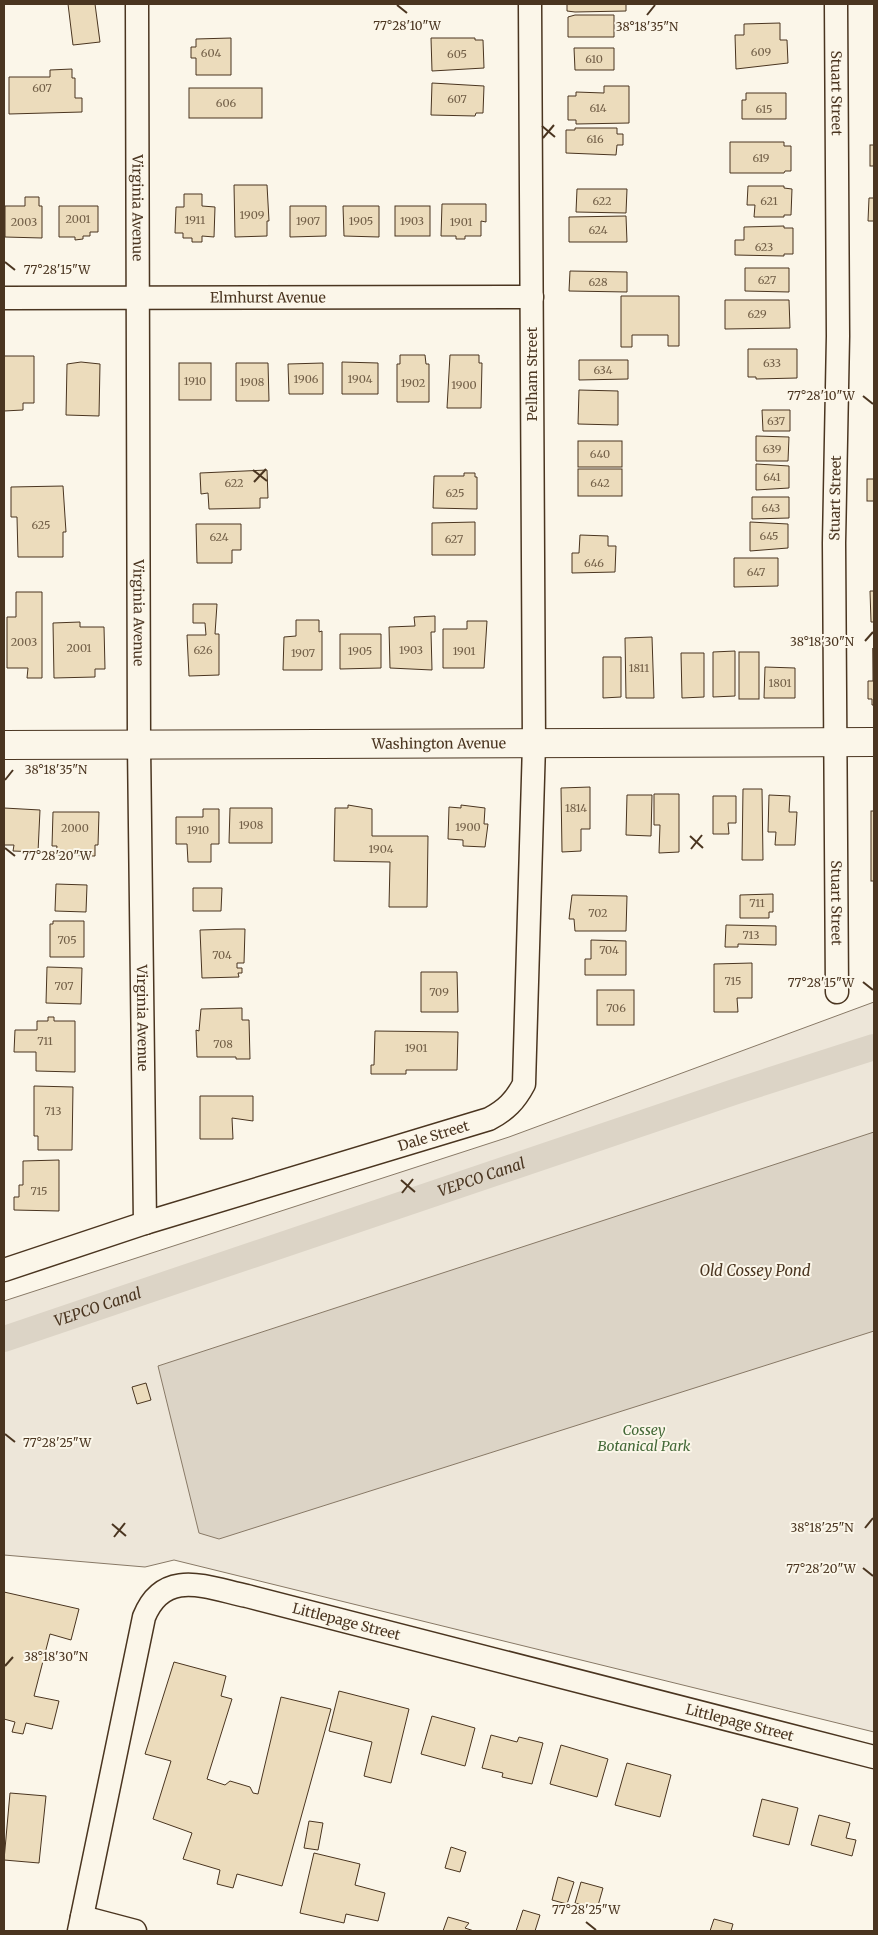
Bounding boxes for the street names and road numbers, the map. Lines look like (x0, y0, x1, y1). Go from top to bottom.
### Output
street label: Stuart Street (827, 50, 846, 136)
street label: Virginia Avenue (128, 154, 147, 261)
street label: Elmhurst Avenue (210, 288, 326, 307)
street label: Pelham Street (523, 326, 541, 421)
street label: Stuart Street (825, 455, 845, 541)
street label: Virginia Avenue (129, 559, 148, 666)
street label: Washington Avenue (371, 734, 506, 753)
street label: Stuart Street (827, 860, 846, 946)
street label: Virginia Avenue (133, 963, 152, 1071)
street label: Dale Street (396, 1116, 472, 1155)
street label: Littlepage Street (290, 1599, 403, 1644)
street label: Littlepage Street (684, 1700, 796, 1745)

